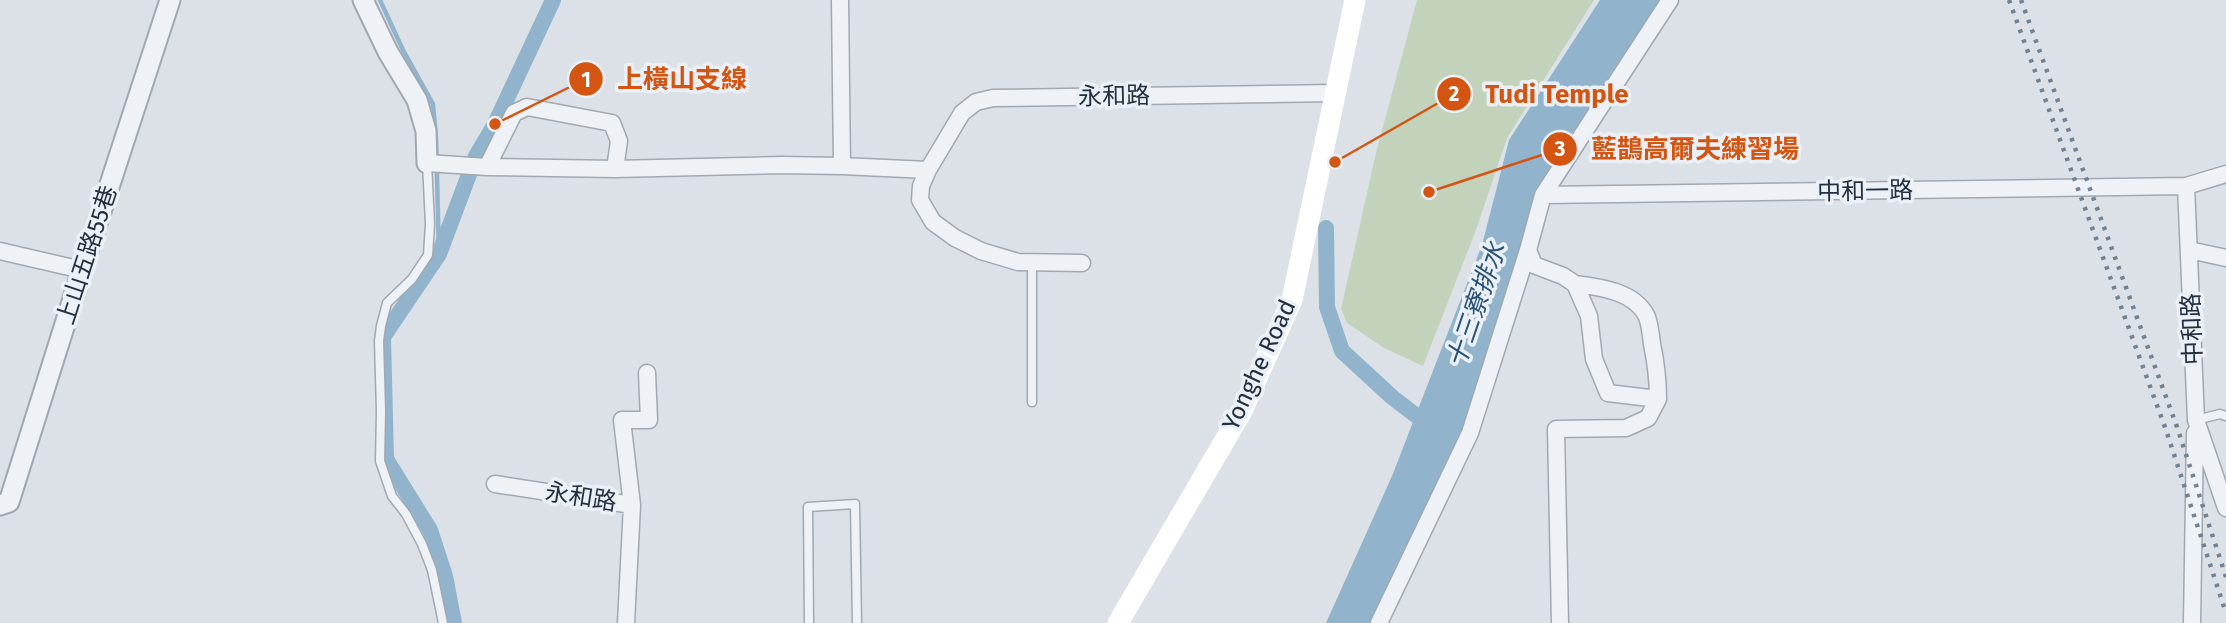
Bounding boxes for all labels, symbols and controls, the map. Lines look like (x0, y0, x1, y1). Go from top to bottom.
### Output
callout: 上橫山支線 (568, 56, 761, 103)
text: 上橫山支線 (617, 64, 747, 95)
text: 1 (581, 67, 591, 93)
callout: Tudi Temple (1437, 70, 1643, 117)
text: Tudi Temple (1485, 79, 1629, 110)
street label: 永和路 (1078, 81, 1150, 111)
text: 2 (1449, 81, 1460, 107)
callout: 藍鵲高爾夫練習場 (1542, 126, 1813, 173)
text: 藍鵲高爾夫練習場 (1591, 134, 1799, 165)
text: 3 (1554, 136, 1566, 162)
street label: 中和一路 (1817, 176, 1913, 206)
street label: 上山五路55巷 (51, 182, 123, 328)
water label: 十三寮排水 (1441, 238, 1513, 372)
street label: 中和路 (2177, 293, 2207, 365)
street label: Yonghe Road (1216, 295, 1302, 435)
street label: 永和路 (543, 478, 619, 516)

